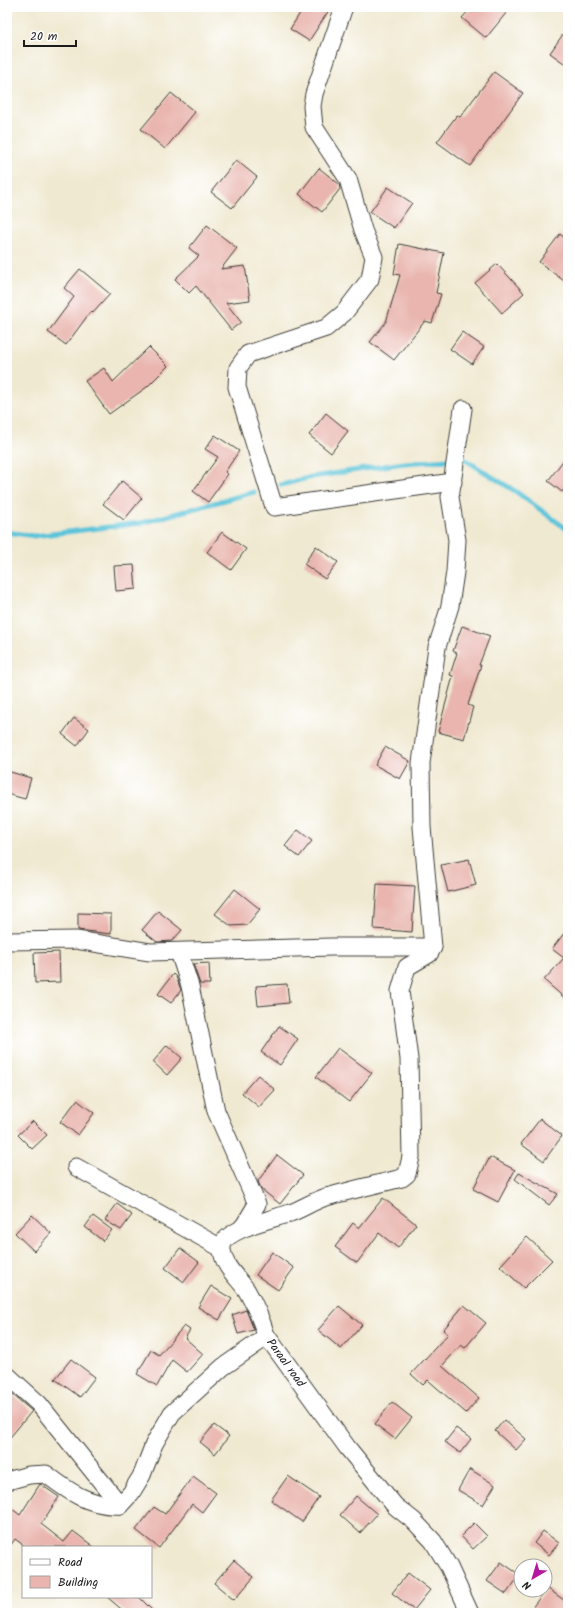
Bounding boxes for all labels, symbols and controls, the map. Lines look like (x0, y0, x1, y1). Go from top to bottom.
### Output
scale bar (24, 22, 76, 48)
text: 20 m (30, 27, 58, 46)
street label: Paraal road (262, 1334, 311, 1392)
legend (22, 1546, 152, 1598)
text: Road (58, 1553, 83, 1572)
north arrow (513, 1558, 553, 1598)
text: Building (58, 1573, 98, 1592)
text: N (519, 1576, 536, 1594)

